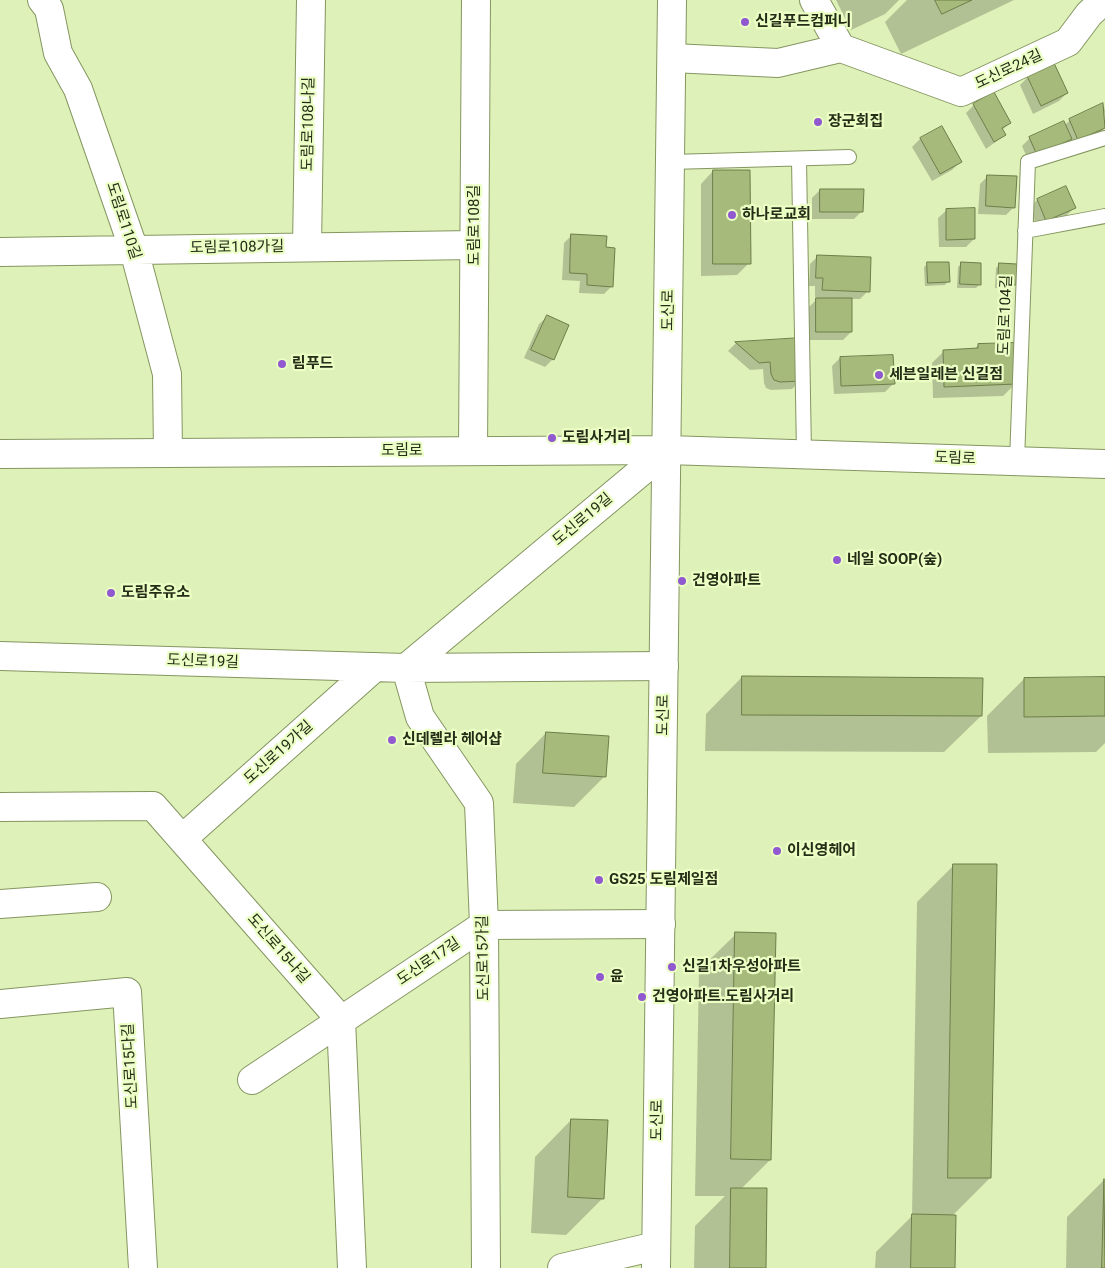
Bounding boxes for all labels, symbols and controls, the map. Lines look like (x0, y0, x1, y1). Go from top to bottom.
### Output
place label: 신길푸드컴퍼니 (755, 13, 852, 31)
marker: 신길푸드컴퍼니 (739, 16, 751, 28)
street label: 도신로24길 (973, 47, 1045, 93)
street label: 도림로108나길 (299, 77, 319, 171)
place label: 장군회집 (828, 113, 883, 131)
marker: 장군회집 (812, 116, 824, 128)
street label: 도림로110길 (102, 180, 144, 262)
street label: 도림로108길 (466, 185, 484, 265)
place label: 하나로교회 (742, 206, 811, 224)
marker: 하나로교회 (726, 209, 738, 221)
street label: 도림로108가길 (190, 238, 284, 258)
street label: 도림로104길 (996, 274, 1016, 356)
street label: 도신로 (660, 289, 678, 331)
place label: 림푸드 (292, 355, 333, 373)
marker: 림푸드 (276, 358, 288, 370)
place label: 세븐일레븐 신길점 (889, 366, 1003, 384)
marker: 세븐일레븐 신길점 (873, 369, 885, 381)
place label: 도림사거리 (562, 429, 631, 447)
marker: 도림사거리 (546, 432, 558, 444)
street label: 도림로 (381, 442, 423, 460)
street label: 도림로 (934, 449, 976, 469)
street label: 도신로19길 (550, 490, 616, 550)
place label: 네일 SOOP(숲) (847, 551, 942, 569)
marker: 네일 SOOP(숲) (831, 554, 843, 566)
place label: 건영아파트 (692, 572, 761, 590)
marker: 건영아파트 (676, 575, 688, 587)
place label: 도림주유소 (121, 584, 190, 602)
marker: 도림주유소 (105, 587, 117, 599)
street label: 도신로19길 (167, 652, 239, 672)
street label: 도신로 (655, 694, 673, 736)
street label: 도신로19가길 (241, 718, 317, 788)
place label: 신데렐라 헤어샵 (402, 731, 502, 749)
marker: 신데렐라 헤어샵 (386, 734, 398, 746)
place label: 이신영헤어 (787, 842, 856, 860)
marker: 이신영헤어 (771, 845, 783, 857)
place label: GS25 도림제일점 (609, 871, 718, 889)
marker: GS25 도림제일점 (593, 874, 605, 886)
street label: 도신로15나길 (243, 911, 313, 987)
street label: 도신로15가길 (474, 915, 494, 1001)
street label: 도신로17길 (394, 934, 464, 990)
place label: 신길1차우성아파트 (682, 958, 801, 976)
marker: 신길1차우성아파트 (666, 961, 678, 973)
place label: 윤 (610, 968, 624, 986)
marker: 윤 (594, 971, 606, 983)
place label: 건영아파트.도림사거리 (652, 988, 794, 1006)
marker: 건영아파트.도림사거리 (636, 991, 648, 1003)
street label: 도신로15다길 (120, 1023, 142, 1109)
street label: 도신로 (649, 1099, 667, 1141)

